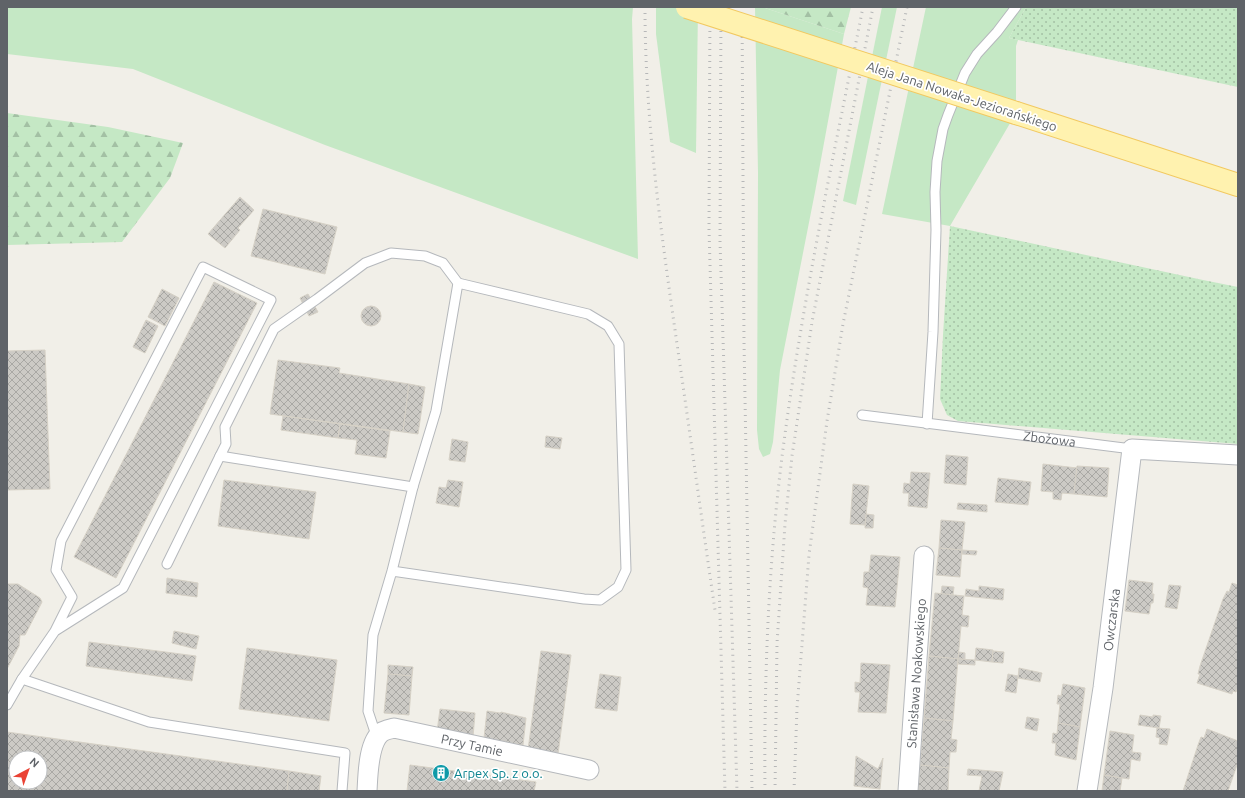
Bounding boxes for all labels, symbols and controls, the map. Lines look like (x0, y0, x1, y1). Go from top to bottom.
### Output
street label: Aleja Jana Nowaka-Jeziorańskiego (865, 59, 1059, 133)
street label: Zbożowa (1023, 428, 1077, 449)
street label: Owczarska (1101, 588, 1122, 652)
street label: Stanisława Noakowskiego (904, 598, 928, 749)
street label: Przy Tamie (440, 731, 504, 758)
north arrow (8, 750, 48, 790)
text: N (28, 755, 42, 770)
building icon: Arpex Sp. z o.o. (431, 763, 451, 783)
place label: Arpex Sp. z o.o. (454, 766, 543, 780)

